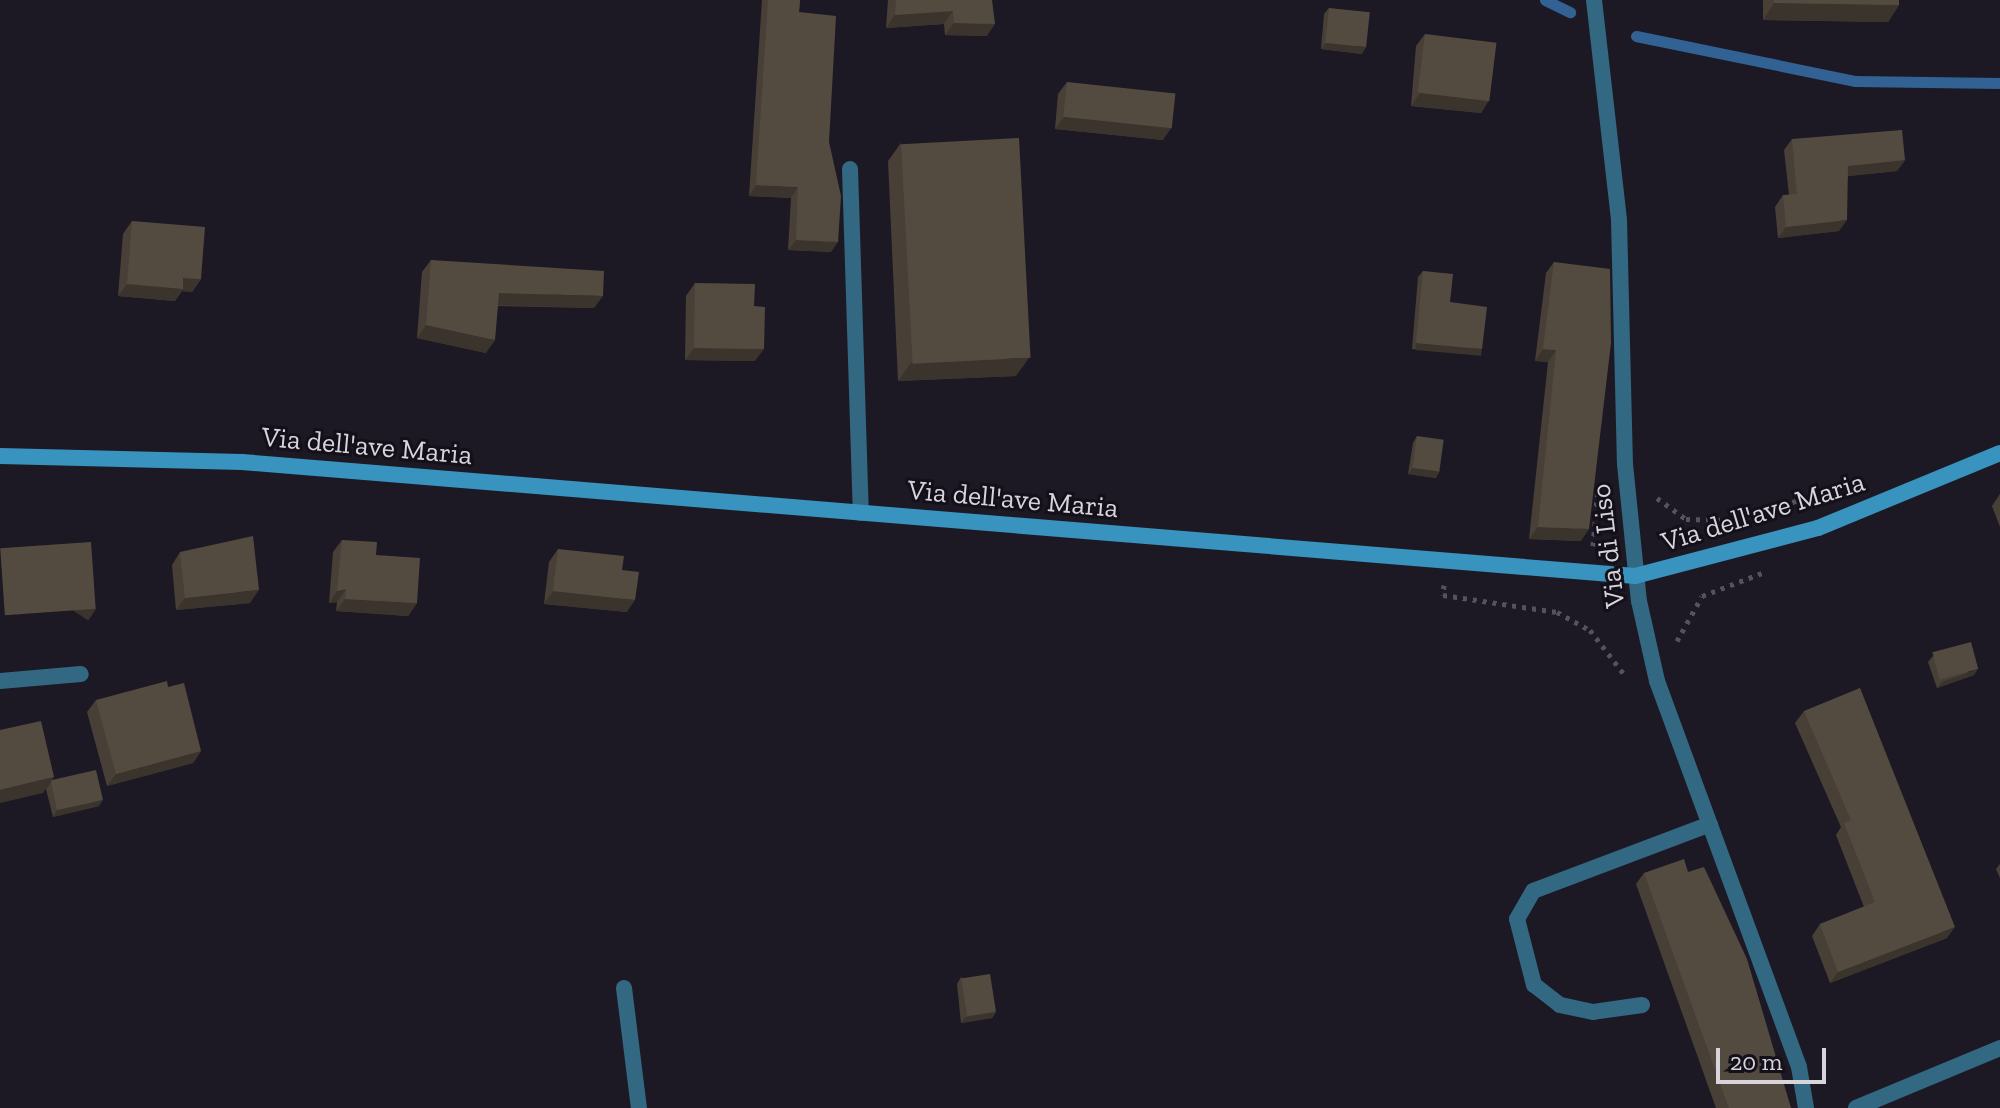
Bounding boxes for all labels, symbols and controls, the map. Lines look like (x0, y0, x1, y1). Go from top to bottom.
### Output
street label: Via dell'ave Maria (260, 420, 474, 472)
street label: Via dell'ave Maria (1657, 465, 1869, 559)
street label: Via dell'ave Maria (906, 473, 1120, 525)
street label: Via di Liso (1584, 482, 1632, 610)
scale bar (1720, 1032, 1830, 1082)
text: 20 m (1730, 1047, 1782, 1076)

